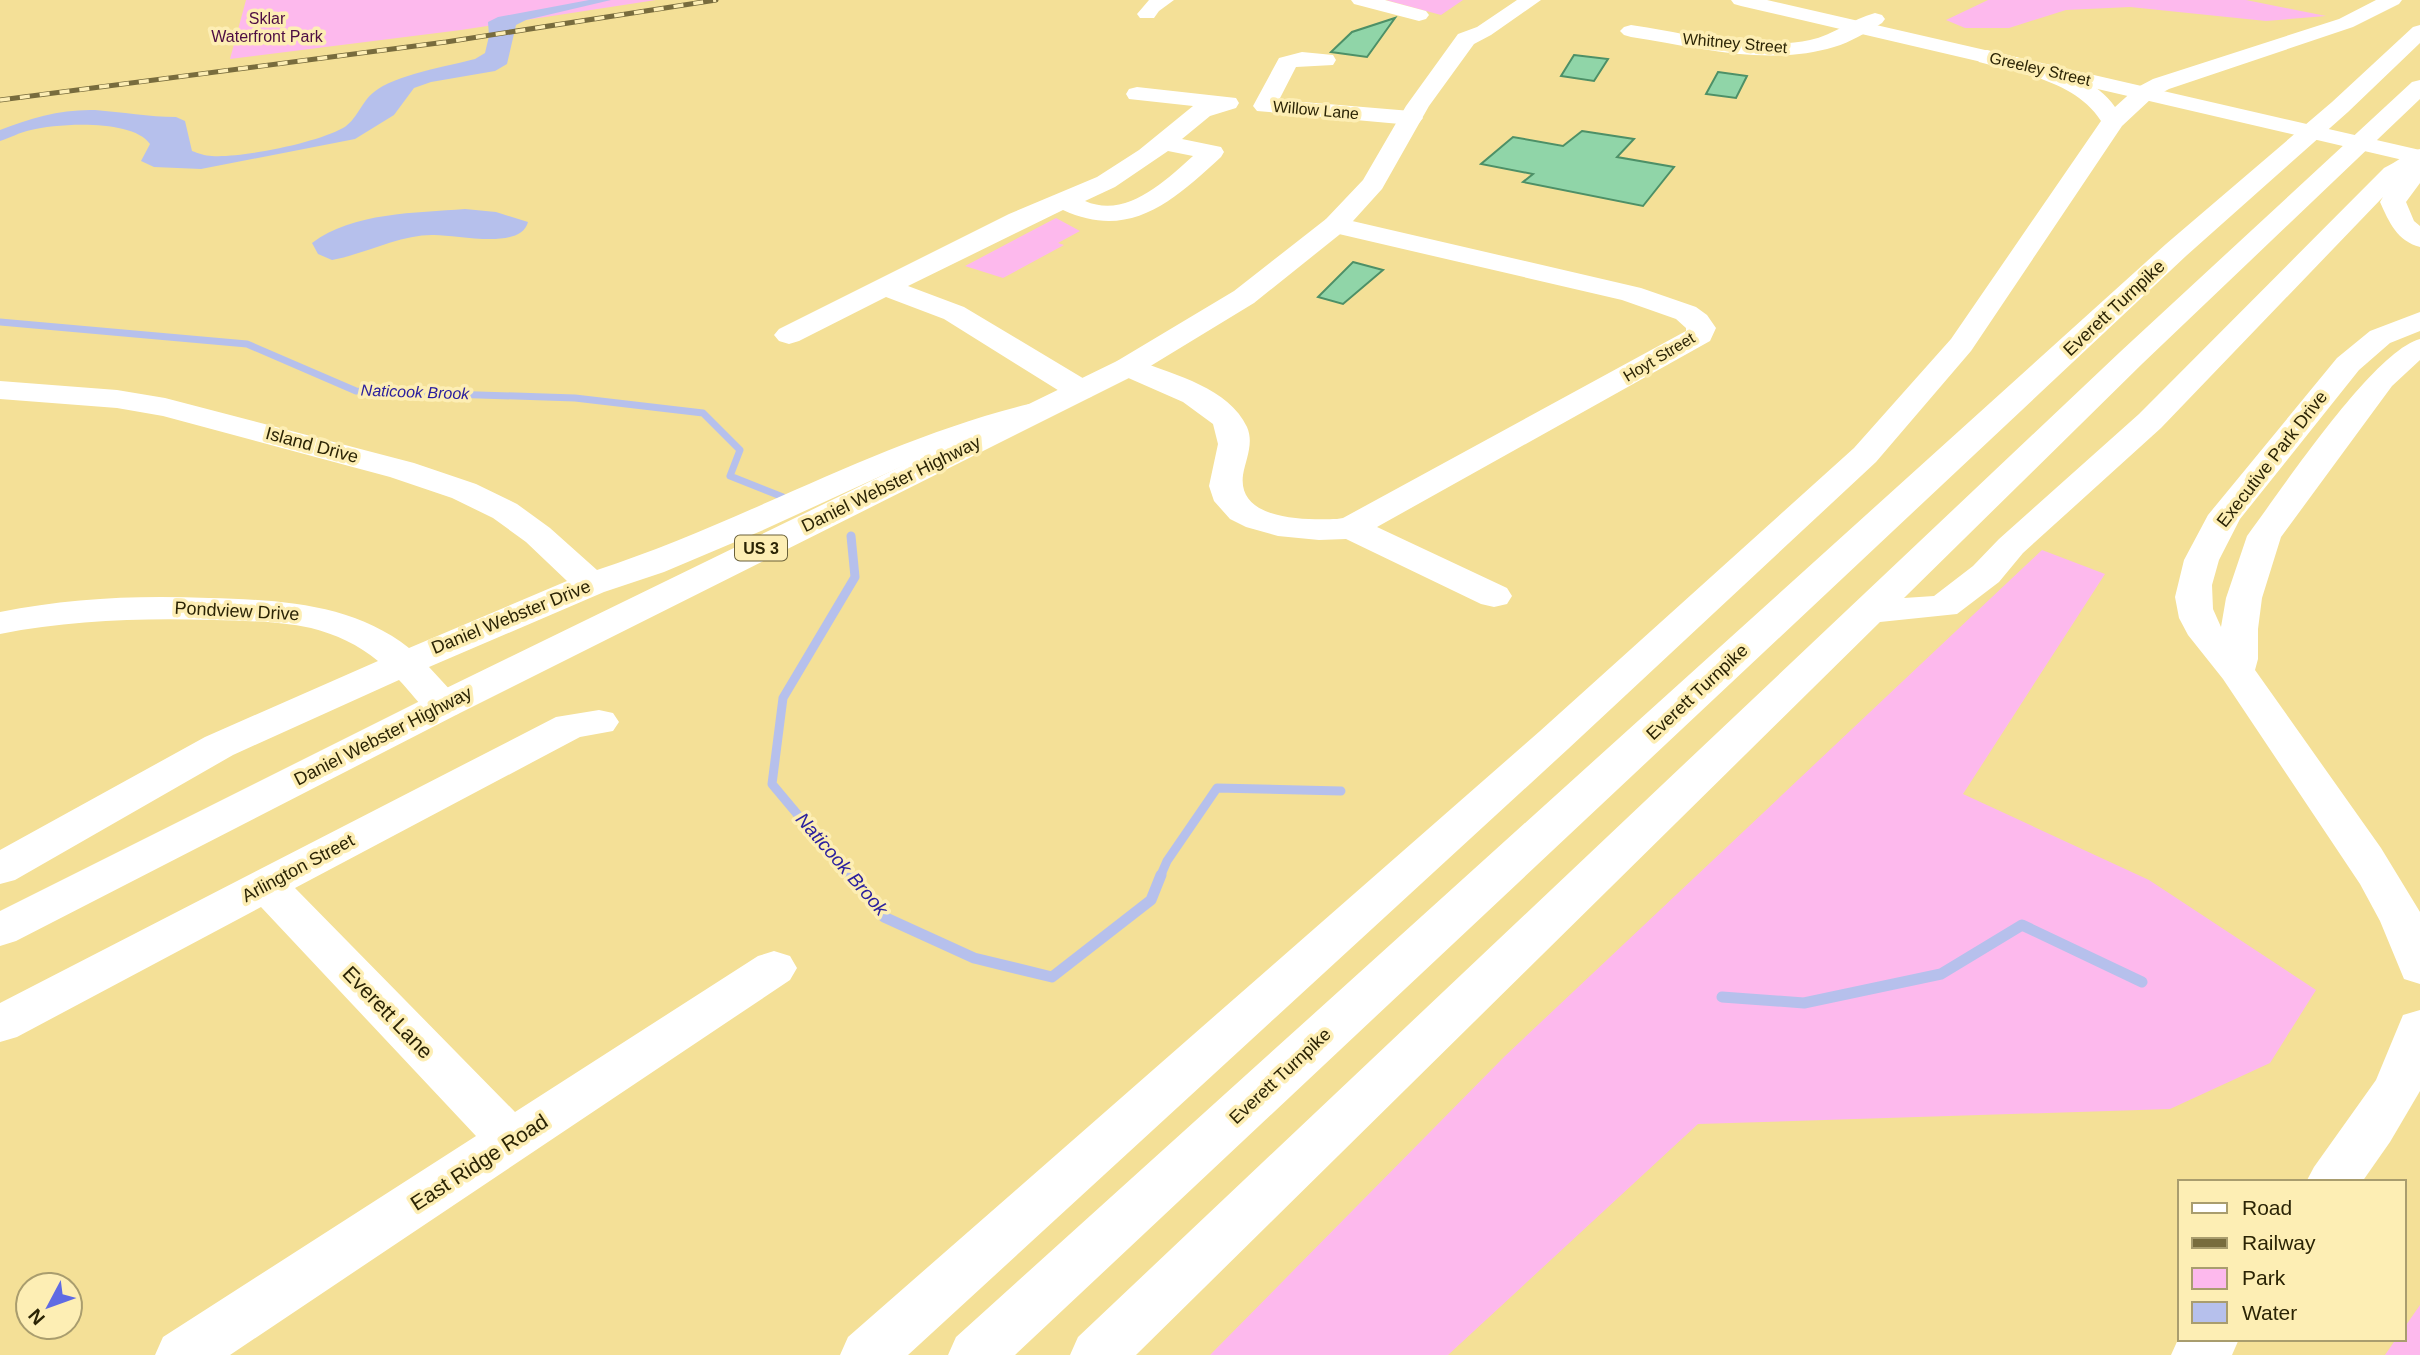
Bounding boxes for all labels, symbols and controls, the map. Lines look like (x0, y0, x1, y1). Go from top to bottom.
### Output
park label: Sklar Waterfront Park (211, 10, 324, 45)
street label: Whitney Street (1682, 30, 1789, 56)
street label: Greeley Street (1988, 49, 2093, 89)
street label: Willow Lane (1272, 98, 1360, 122)
street label: Everett Turnpike (2059, 256, 2169, 360)
street label: Hoyt Street (1620, 329, 1698, 385)
water label: Naticook Brook (360, 382, 471, 402)
street label: Executive Park Drive (2213, 387, 2331, 531)
street label: Island Drive (264, 423, 360, 467)
street label: Daniel Webster Highway (798, 432, 984, 536)
road number: US 3 (735, 536, 787, 561)
street label: Daniel Webster Drive (429, 576, 593, 658)
street label: Pondview Drive (174, 598, 300, 624)
street label: Everett Turnpike (1642, 640, 1752, 744)
street label: Daniel Webster Highway (291, 682, 475, 790)
water label: Naticook Brook (792, 808, 893, 921)
street label: Arlington Street (239, 830, 357, 906)
street label: Everett Lane (338, 961, 438, 1063)
street label: Everett Turnpike (1225, 1024, 1335, 1128)
street label: East Ridge Road (406, 1109, 552, 1215)
legend (2178, 1180, 2406, 1341)
text: Road (2242, 1196, 2292, 1219)
text: Railway (2242, 1231, 2316, 1254)
text: Park (2242, 1266, 2286, 1289)
north arrow (14, 1271, 84, 1341)
text: Water (2242, 1301, 2297, 1324)
text: N (24, 1305, 49, 1329)

